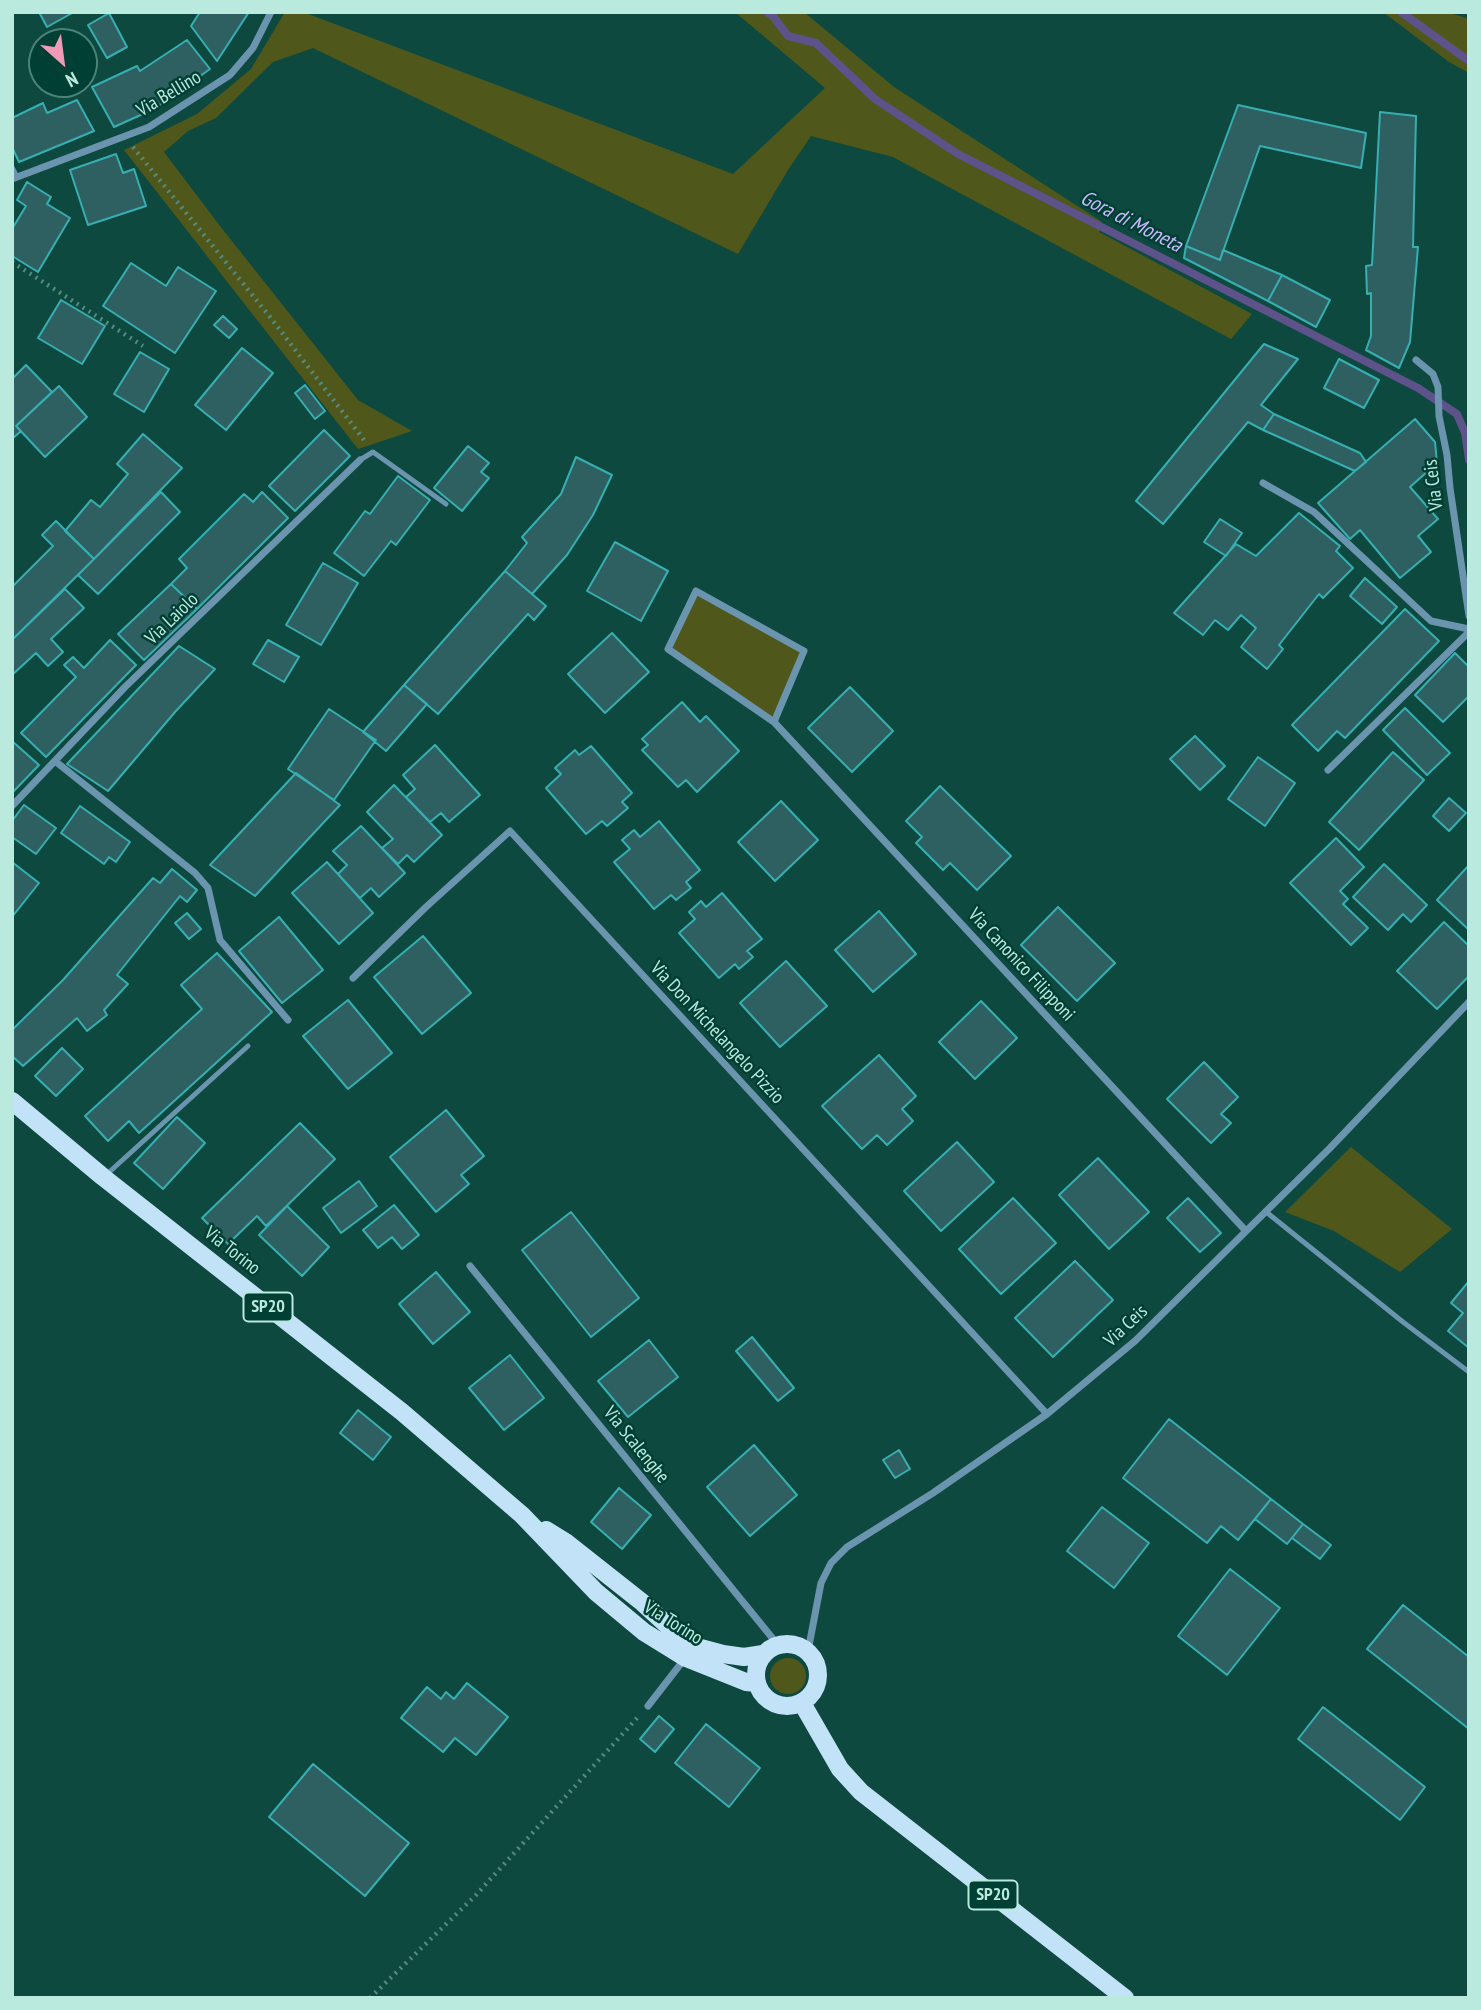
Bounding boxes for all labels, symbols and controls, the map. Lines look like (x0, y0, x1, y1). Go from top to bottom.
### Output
north arrow (28, 28, 98, 98)
street label: Via Bellino (133, 66, 205, 122)
text: N (62, 67, 82, 93)
water label: Gora di Moneta (1076, 186, 1186, 258)
street label: Via Ceis (1420, 458, 1448, 512)
street label: Via Laiolo (141, 588, 203, 650)
street label: Via Canonico Filipponi (963, 904, 1079, 1026)
street label: Via Don Michelangelo Pizzio (645, 957, 789, 1109)
street label: Via Torino (199, 1222, 265, 1280)
road number: SP20 (244, 1292, 292, 1322)
street label: Via Ceis (1100, 1300, 1152, 1352)
street label: Via Scalenghe (598, 1402, 674, 1488)
street label: Via Torino (639, 1596, 707, 1650)
road number: SP20 (968, 1881, 1018, 1910)

